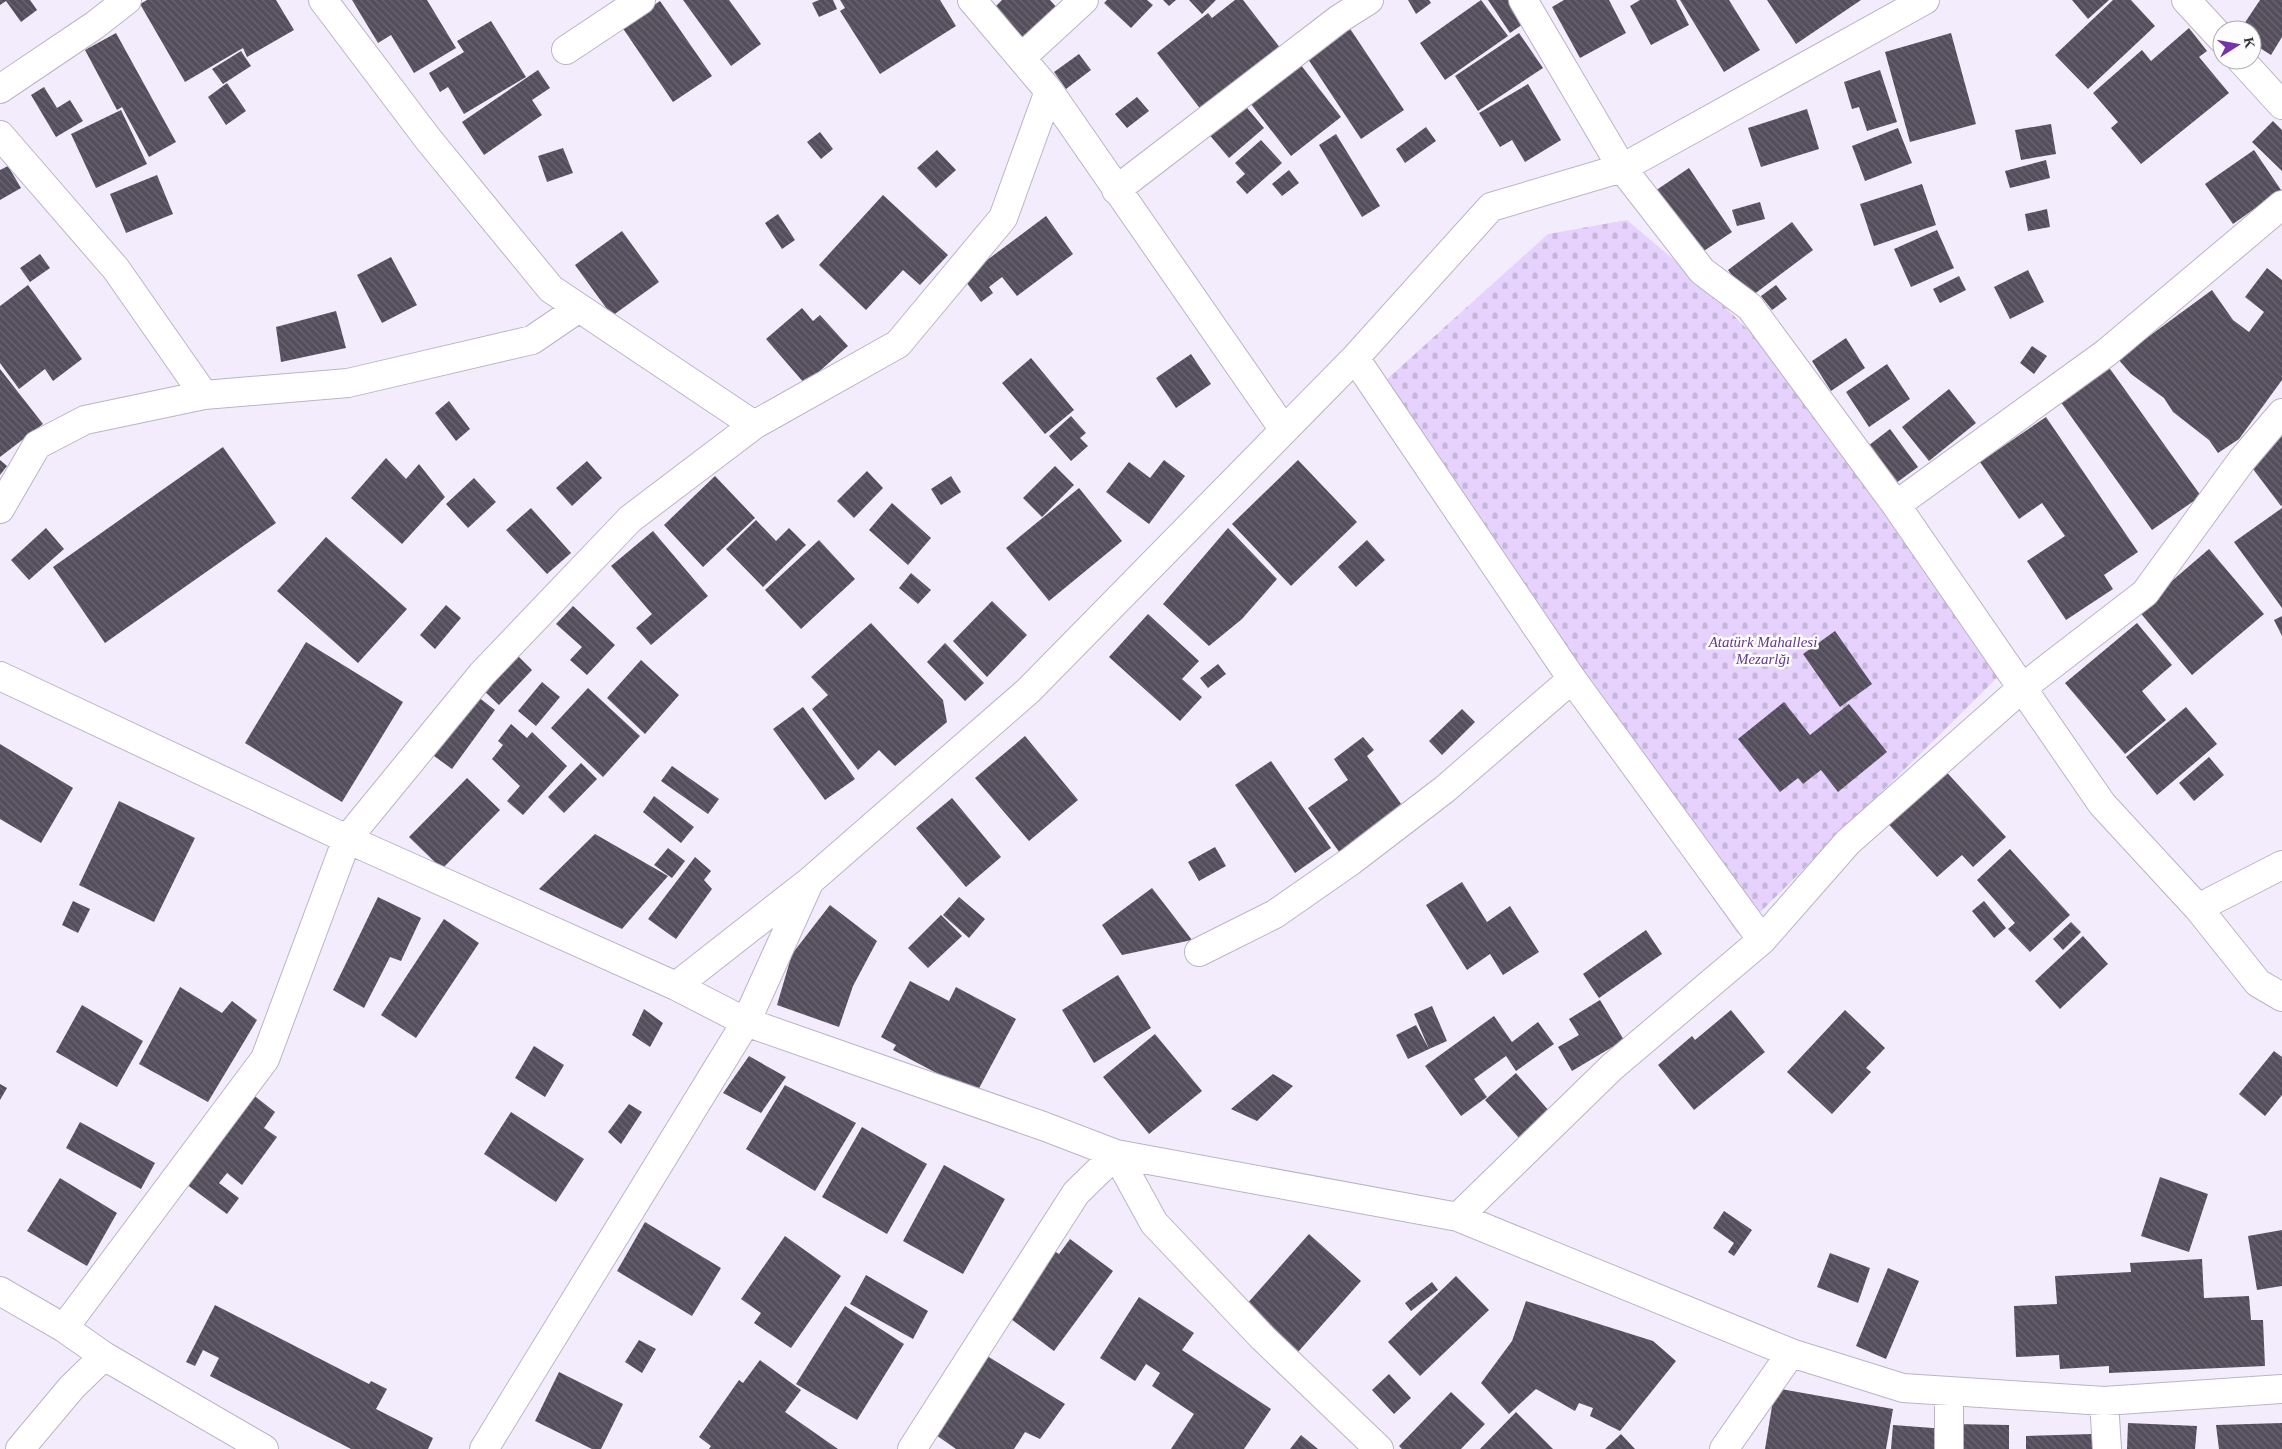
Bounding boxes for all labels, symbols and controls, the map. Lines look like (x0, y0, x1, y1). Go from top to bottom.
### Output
north arrow (2212, 20, 2262, 70)
text: K (2241, 36, 2258, 49)
park label: Atatürk Mahallesi Mezarlğı (1708, 634, 1817, 667)

